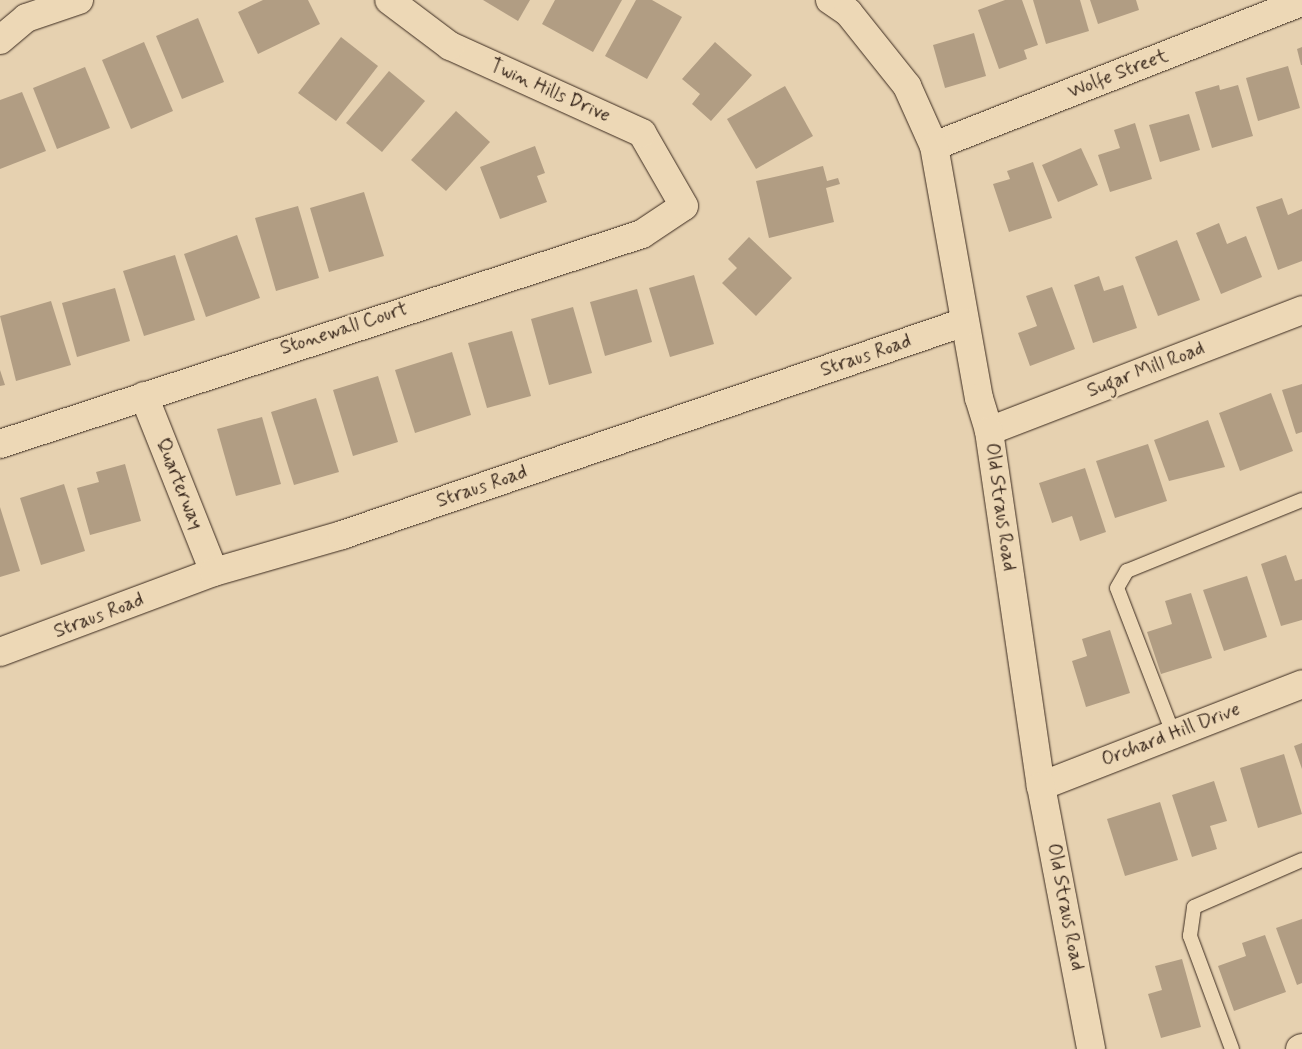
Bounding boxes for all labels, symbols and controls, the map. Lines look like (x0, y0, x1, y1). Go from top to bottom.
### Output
street label: Wolfe Street (1065, 44, 1171, 104)
street label: Twin Hills Drive (487, 55, 613, 127)
street label: Stonewall Court (278, 298, 410, 360)
street label: Straus Road (817, 330, 915, 382)
street label: Sugar Mill Road (1084, 337, 1208, 403)
street label: Quarterway (150, 435, 208, 533)
street label: Old Straus Road (980, 443, 1020, 571)
street label: Straus Road (433, 461, 531, 513)
street label: Straus Road (51, 588, 147, 644)
street label: Orchard Hill Drive (1100, 699, 1242, 771)
street label: Old Straus Road (1042, 843, 1088, 971)

